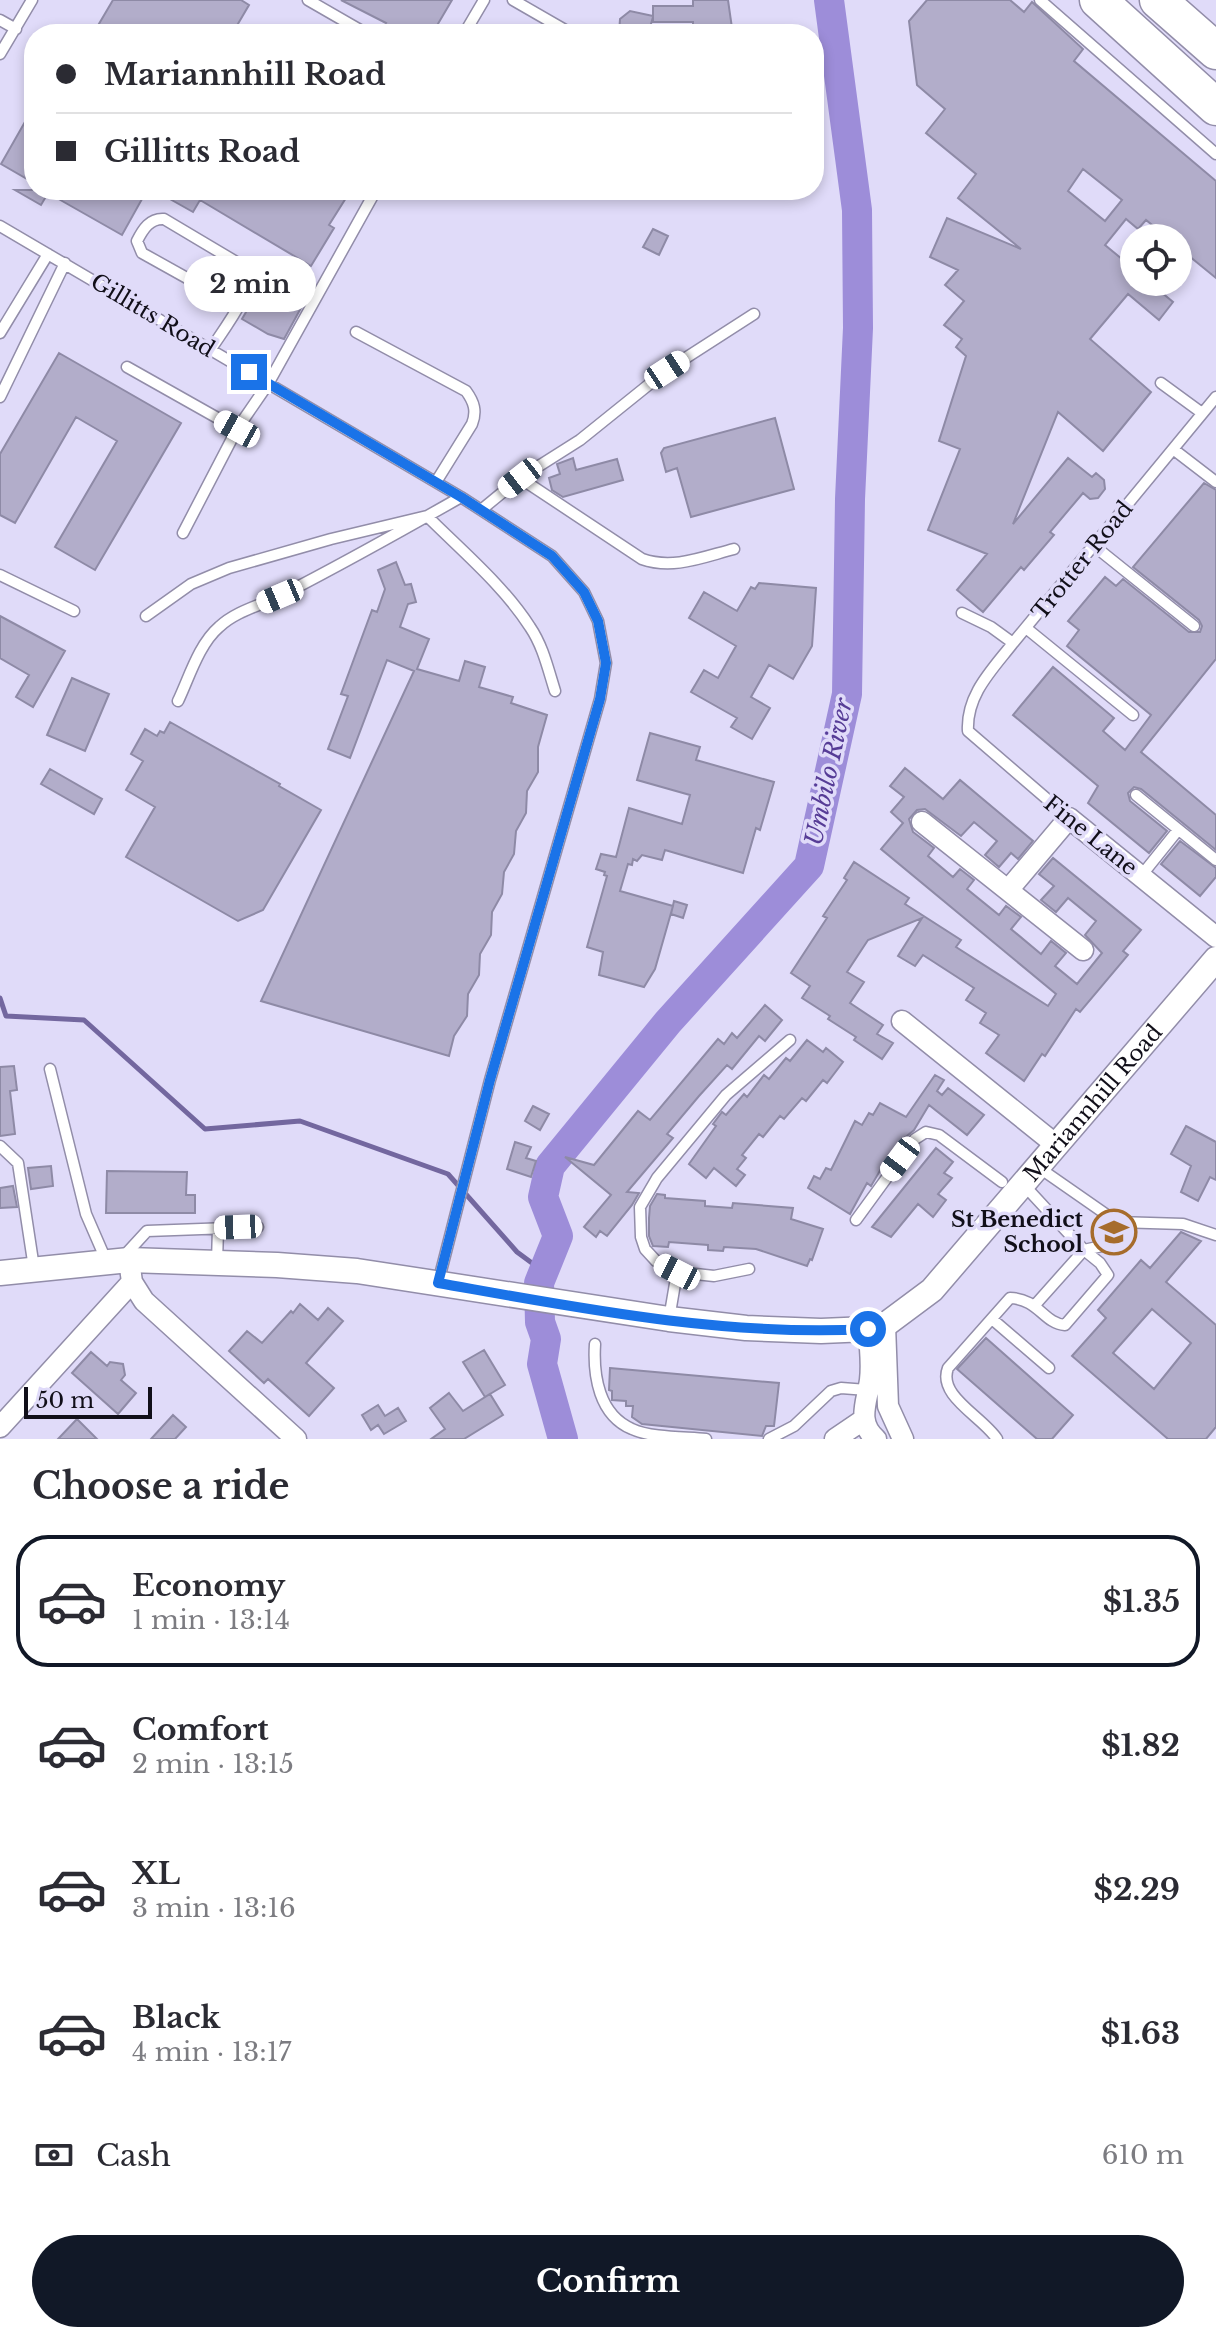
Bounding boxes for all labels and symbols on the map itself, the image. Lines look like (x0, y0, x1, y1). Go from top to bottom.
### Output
callout: 2 min (183, 256, 315, 312)
street label: Gillitts Road (86, 268, 220, 363)
car (640, 347, 694, 393)
route end (231, 354, 267, 390)
car (210, 407, 264, 451)
car (494, 454, 546, 502)
street label: Trotter Road (1026, 495, 1139, 625)
car (253, 576, 307, 616)
water label: Umbilo River (799, 695, 858, 848)
street label: Fine Lane (1039, 790, 1143, 881)
street label: Mariannhill Road (1018, 1019, 1168, 1187)
car (876, 1133, 924, 1185)
place label: St Benedict School (951, 1206, 1084, 1258)
school or university icon: St Benedict School (1090, 1208, 1138, 1256)
car (214, 1214, 262, 1240)
car (650, 1250, 704, 1294)
route start (850, 1311, 886, 1347)
scale bar (24, 1383, 152, 1419)

